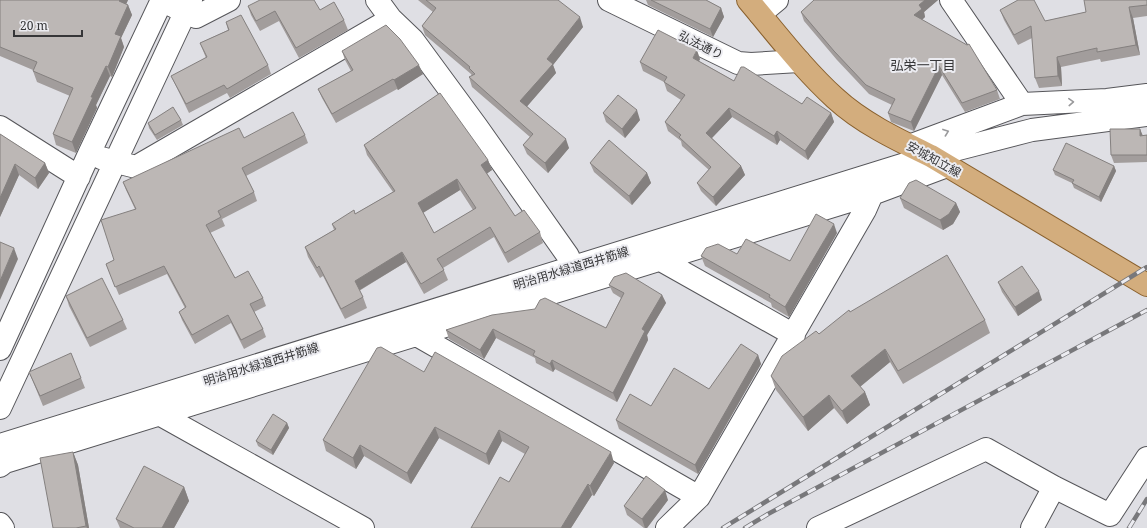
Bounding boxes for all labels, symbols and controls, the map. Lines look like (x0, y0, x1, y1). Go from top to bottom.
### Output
scale bar (14, 12, 82, 38)
text: 20 m (20, 17, 48, 34)
street label: 弘法通り (676, 27, 726, 63)
district label: 弘栄一丁目 (890, 56, 956, 74)
one-way arrow (1068, 98, 1074, 106)
one-way arrow (943, 129, 950, 137)
street label: 安城知立線 (904, 137, 964, 181)
street label: 明治用水緑道西井筋線 (511, 242, 631, 294)
street label: 明治用水緑道西井筋線 (201, 338, 321, 390)

